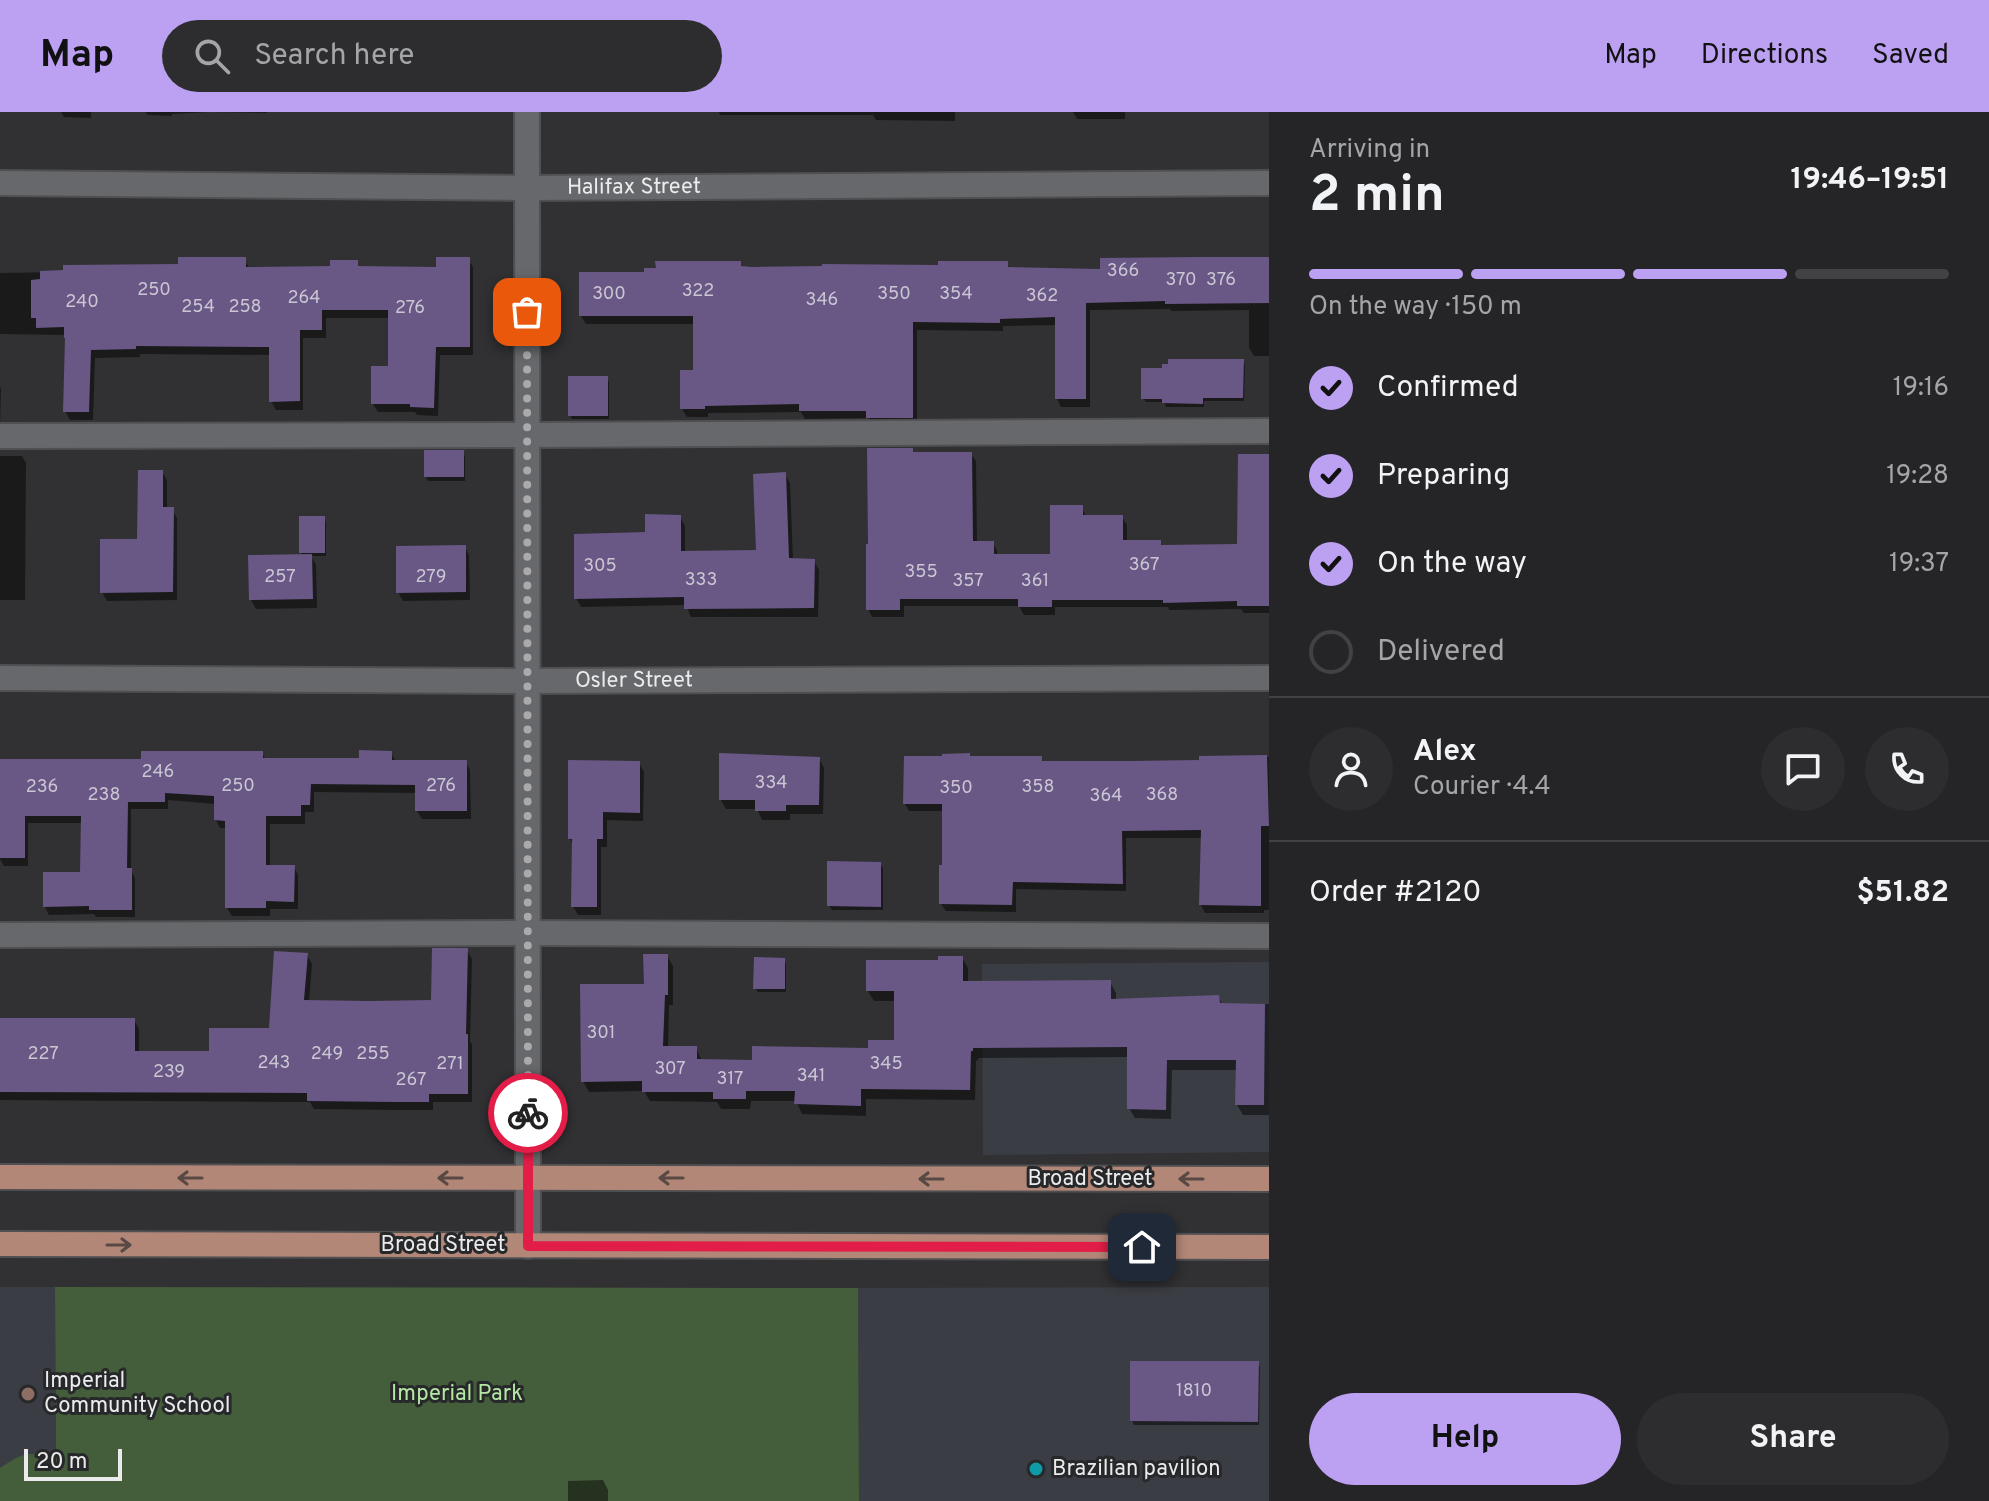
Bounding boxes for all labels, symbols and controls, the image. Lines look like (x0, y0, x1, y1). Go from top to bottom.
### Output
search box (162, 20, 722, 92)
text: Map (40, 32, 114, 81)
icon: search (190, 34, 234, 78)
text: Search here (254, 38, 414, 75)
text: Map (1604, 38, 1657, 74)
text: Directions (1701, 38, 1828, 74)
text: Saved (1872, 38, 1949, 74)
text: Arriving in (1309, 134, 1430, 167)
text: 19:46–19:51 (1790, 162, 1949, 199)
text: 2 min (1309, 164, 1445, 230)
street label: Halifax Street (567, 173, 701, 201)
house number: 366 (1107, 260, 1139, 283)
house number: 370 (1165, 269, 1197, 292)
house number: 376 (1206, 269, 1236, 292)
pin (493, 278, 561, 346)
house number: 250 (137, 279, 171, 302)
house number: 322 (682, 280, 714, 303)
house number: 300 (592, 283, 626, 306)
house number: 350 (877, 283, 911, 306)
house number: 354 (939, 283, 973, 306)
house number: 362 (1026, 285, 1058, 308)
house number: 264 (288, 287, 320, 310)
house number: 346 (806, 289, 838, 312)
icon: bag (505, 290, 549, 334)
house number: 240 (65, 291, 99, 314)
text: On the way · 150 m (1309, 291, 1522, 324)
house number: 254 (181, 296, 215, 319)
house number: 258 (228, 296, 262, 319)
house number: 276 (395, 297, 425, 320)
icon: check (1309, 366, 1353, 410)
text: Confirmed (1377, 370, 1519, 407)
text: 19:16 (1893, 372, 1949, 405)
icon: check (1309, 454, 1353, 498)
text: Preparing (1377, 458, 1510, 495)
text: 19:28 (1886, 460, 1949, 493)
icon: check (1309, 542, 1353, 586)
text: On the way (1377, 546, 1527, 583)
text: 19:37 (1889, 548, 1949, 581)
house number: 367 (1129, 554, 1159, 577)
house number: 305 (583, 555, 617, 578)
house number: 355 (904, 561, 938, 584)
house number: 257 (264, 566, 296, 589)
house number: 279 (416, 566, 446, 589)
house number: 333 (685, 569, 717, 592)
house number: 357 (952, 570, 984, 593)
house number: 361 (1021, 570, 1049, 593)
text: Delivered (1377, 634, 1505, 671)
street label: Osler Street (575, 667, 693, 694)
button: person (1309, 727, 1393, 811)
button: chat (1761, 727, 1845, 811)
button: phone (1865, 727, 1949, 811)
text: Alex (1413, 734, 1477, 771)
house number: 246 (142, 761, 174, 784)
text: Courier · 4.4 (1413, 771, 1551, 804)
house number: 334 (755, 772, 787, 795)
house number: 250 (221, 775, 255, 798)
house number: 276 (426, 775, 456, 798)
house number: 236 (26, 776, 58, 799)
house number: 358 (1021, 776, 1055, 799)
house number: 350 (939, 777, 973, 800)
house number: 238 (88, 784, 120, 807)
house number: 368 (1146, 784, 1178, 807)
house number: 364 (1090, 785, 1122, 808)
text: Order #2120 (1309, 875, 1482, 912)
text: $51.82 (1857, 875, 1949, 912)
house number: 301 (587, 1022, 615, 1045)
house number: 227 (27, 1043, 59, 1066)
house number: 249 (311, 1043, 343, 1066)
house number: 255 (356, 1043, 390, 1066)
house number: 243 (258, 1052, 290, 1075)
house number: 271 (436, 1053, 464, 1076)
house number: 345 (869, 1053, 903, 1076)
house number: 307 (654, 1058, 686, 1081)
house number: 239 (153, 1061, 185, 1084)
house number: 341 (797, 1065, 825, 1088)
house number: 317 (717, 1068, 743, 1091)
house number: 267 (396, 1069, 426, 1092)
courier (488, 1073, 568, 1153)
icon: bike (506, 1091, 550, 1135)
street label: Broad Street (1027, 1166, 1153, 1193)
one-way arrow (177, 1170, 204, 1186)
one-way arrow (437, 1170, 464, 1186)
one-way arrow (658, 1170, 685, 1186)
one-way arrow (918, 1171, 945, 1187)
one-way arrow (1178, 1171, 1205, 1187)
pin (1108, 1213, 1176, 1281)
icon: home (1120, 1225, 1164, 1269)
street label: Broad Street (380, 1232, 506, 1259)
one-way arrow (105, 1237, 132, 1253)
place label: Imperial Community School (44, 1368, 230, 1420)
house number: 1810 (1176, 1380, 1212, 1403)
park label: Imperial Park (391, 1381, 523, 1408)
marker: Imperial Community School (19, 1385, 37, 1403)
button: Help (1309, 1393, 1621, 1485)
button: Share (1637, 1393, 1949, 1485)
scale bar (24, 1445, 122, 1481)
text: 20 m (36, 1449, 87, 1476)
place label: Brazilian pavilion (1052, 1456, 1221, 1483)
marker: Brazilian pavilion (1027, 1460, 1045, 1478)

